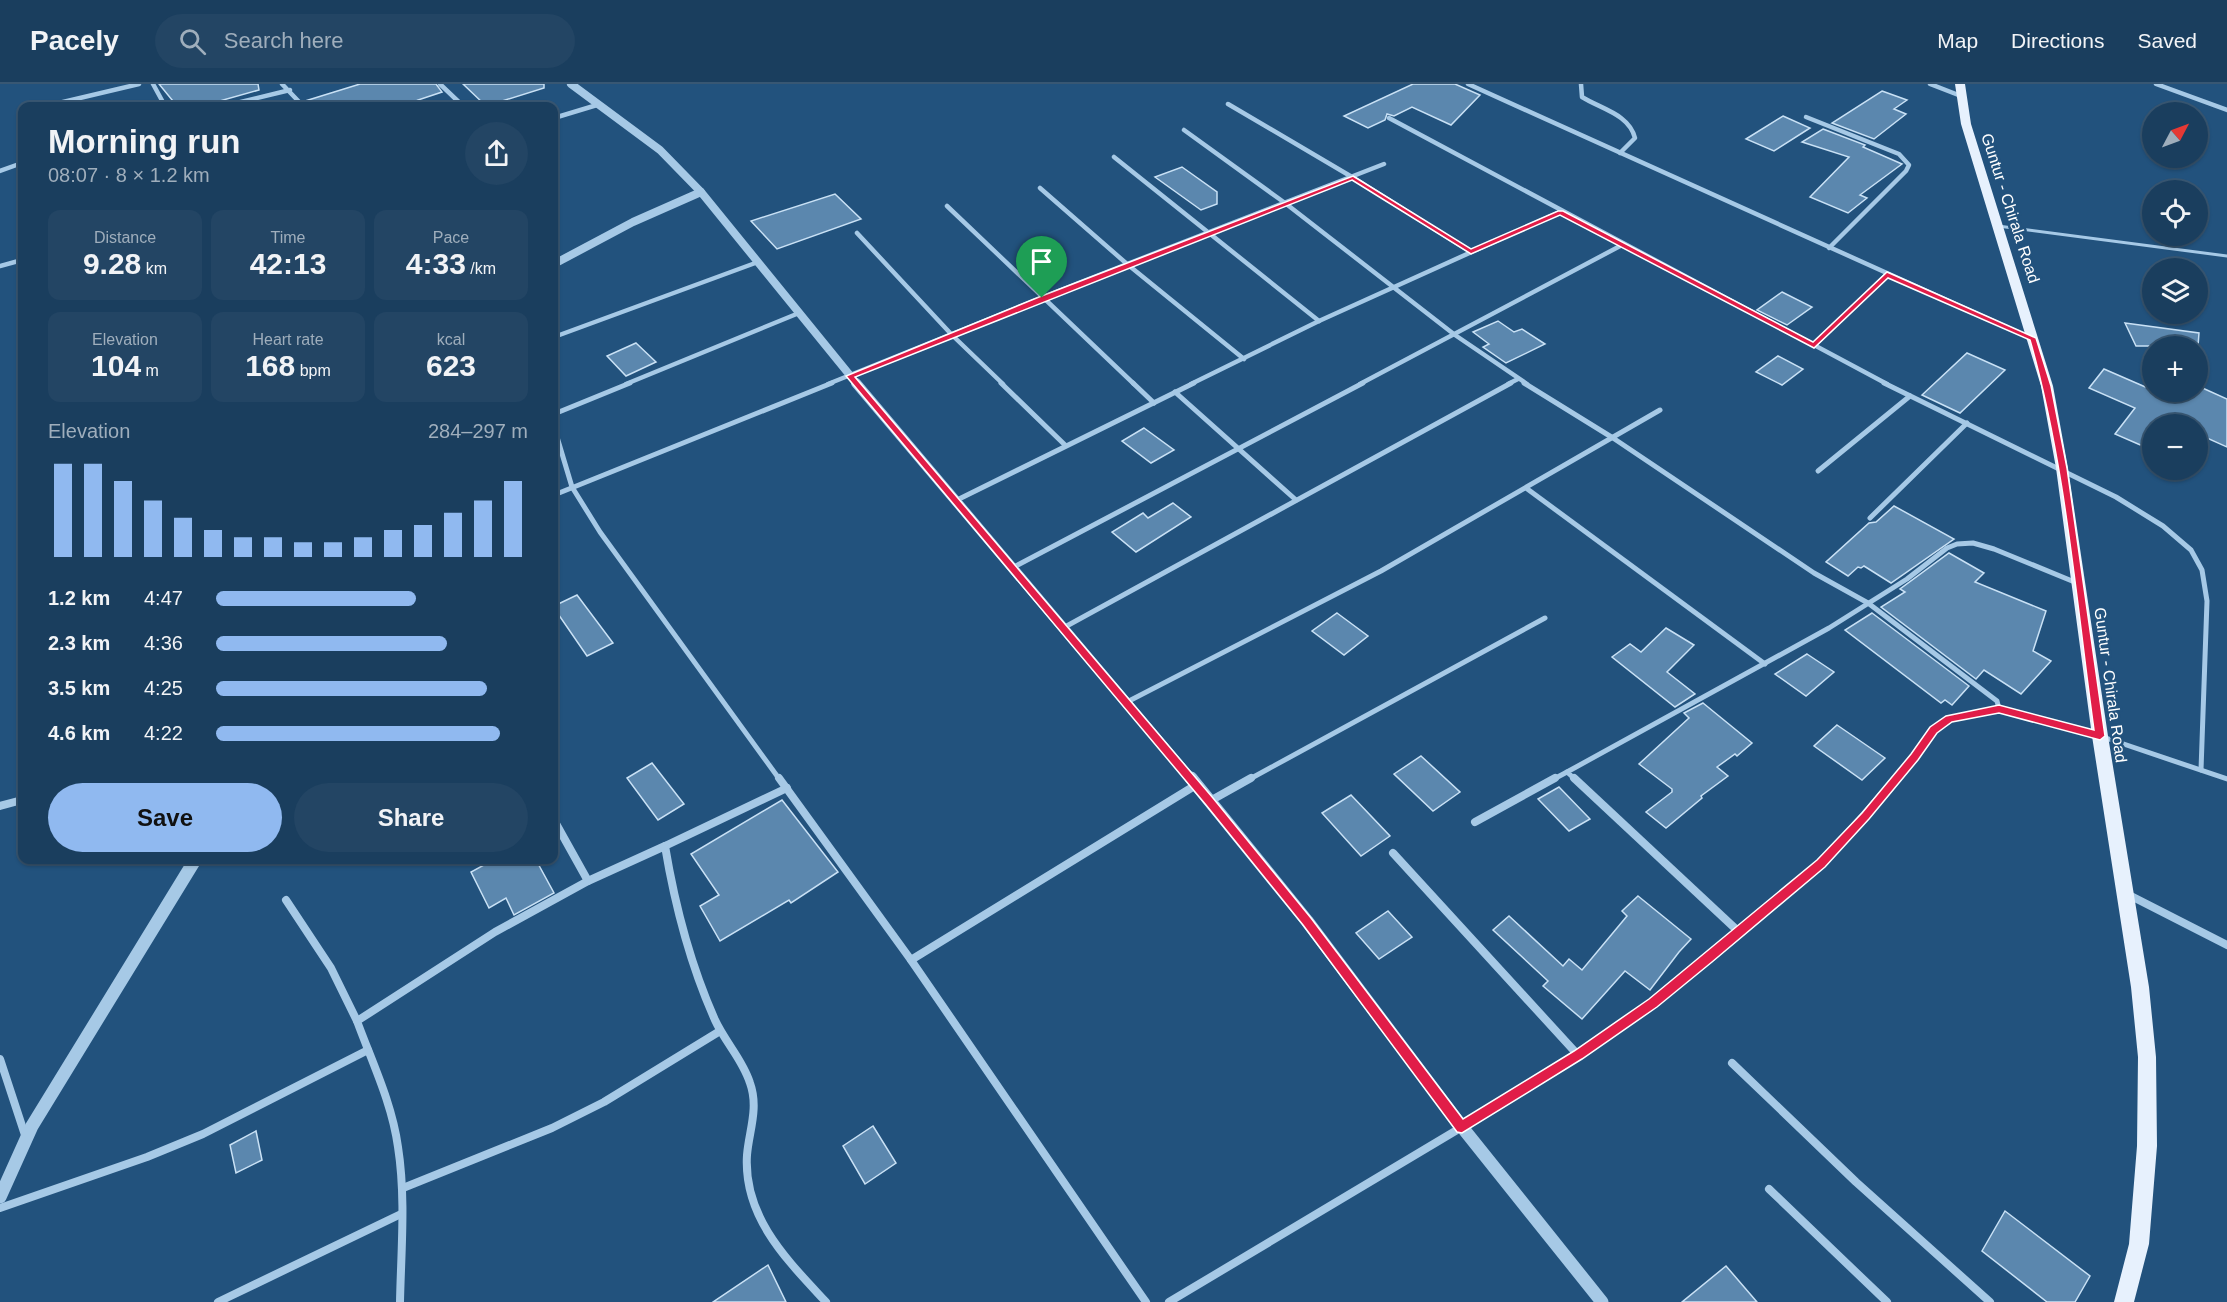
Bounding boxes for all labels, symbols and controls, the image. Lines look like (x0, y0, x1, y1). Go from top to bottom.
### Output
search box (155, 14, 575, 68)
text: Pacely (30, 25, 119, 56)
icon: search (176, 25, 209, 58)
text: Search here (224, 28, 344, 53)
text: Map (1937, 29, 1978, 52)
text: Directions (2011, 29, 2104, 52)
text: Saved (2137, 29, 2197, 52)
north arrow (2142, 102, 2208, 168)
map controls (2142, 102, 2208, 480)
button: share (465, 122, 528, 185)
text: Morning run (48, 123, 240, 160)
street label: Guntur - Chirala Road (1978, 131, 2043, 285)
text: 08:07 · 8 × 1.2 km (48, 164, 210, 186)
button: locate (2142, 180, 2208, 246)
text: Distance (94, 229, 156, 246)
text: Time (271, 229, 305, 246)
text: Pace (433, 229, 469, 246)
pin (1016, 236, 1067, 298)
icon: arrive (1025, 245, 1058, 278)
text: 9.28 (83, 247, 141, 280)
text: 42:13 (250, 247, 326, 280)
text: 4:33 (406, 247, 466, 280)
button: layers (2142, 258, 2208, 324)
text: km (141, 260, 167, 277)
text: /km (466, 260, 496, 277)
text: Elevation (92, 331, 158, 348)
text: Heart rate (252, 331, 324, 348)
text: kcal (437, 331, 465, 348)
button: + (2142, 336, 2208, 402)
text: 104 (91, 349, 141, 382)
text: 168 (245, 349, 295, 382)
text: 623 (426, 349, 476, 382)
text: m (141, 362, 159, 379)
text: bpm (295, 362, 331, 379)
button: − (2142, 414, 2208, 480)
text: Elevation (48, 420, 130, 442)
text: 284–297 m (428, 420, 528, 442)
text: 1.2 km (48, 587, 110, 609)
text: 4:47 (144, 587, 183, 609)
street label: Guntur - Chirala Road (2091, 606, 2130, 764)
text: 2.3 km (48, 632, 110, 654)
text: 4:36 (144, 632, 183, 654)
text: 3.5 km (48, 677, 110, 699)
text: 4:25 (144, 677, 183, 699)
text: 4.6 km (48, 722, 110, 744)
text: 4:22 (144, 722, 183, 744)
button: Save (48, 783, 282, 852)
button: Share (294, 783, 528, 852)

